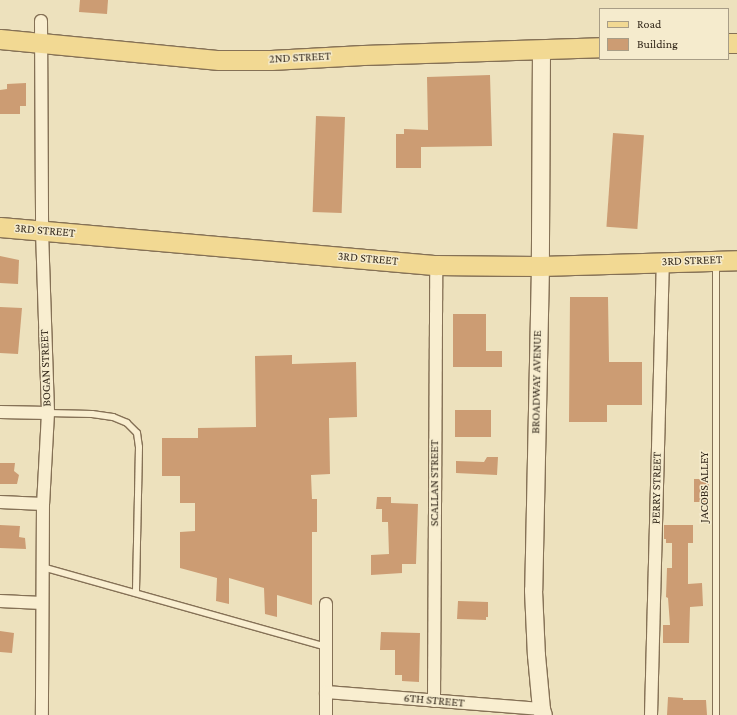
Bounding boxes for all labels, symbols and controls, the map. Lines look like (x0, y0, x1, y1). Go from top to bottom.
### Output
legend (599, 8, 729, 60)
text: Road (637, 17, 661, 31)
text: Building (637, 37, 678, 51)
street label: 2ND STREET (269, 49, 331, 67)
street label: 3RD STREET (14, 221, 76, 241)
street label: 3RD STREET (337, 249, 399, 269)
street label: 3RD STREET (661, 253, 723, 269)
street label: BOGAN STREET (37, 329, 55, 407)
street label: BROADWAY AVENUE (529, 330, 545, 434)
street label: SCALLAN STREET (428, 440, 442, 526)
street label: JACOBS ALLEY (698, 451, 712, 523)
street label: PERRY STREET (649, 452, 665, 524)
street label: 6TH STREET (403, 691, 465, 711)

